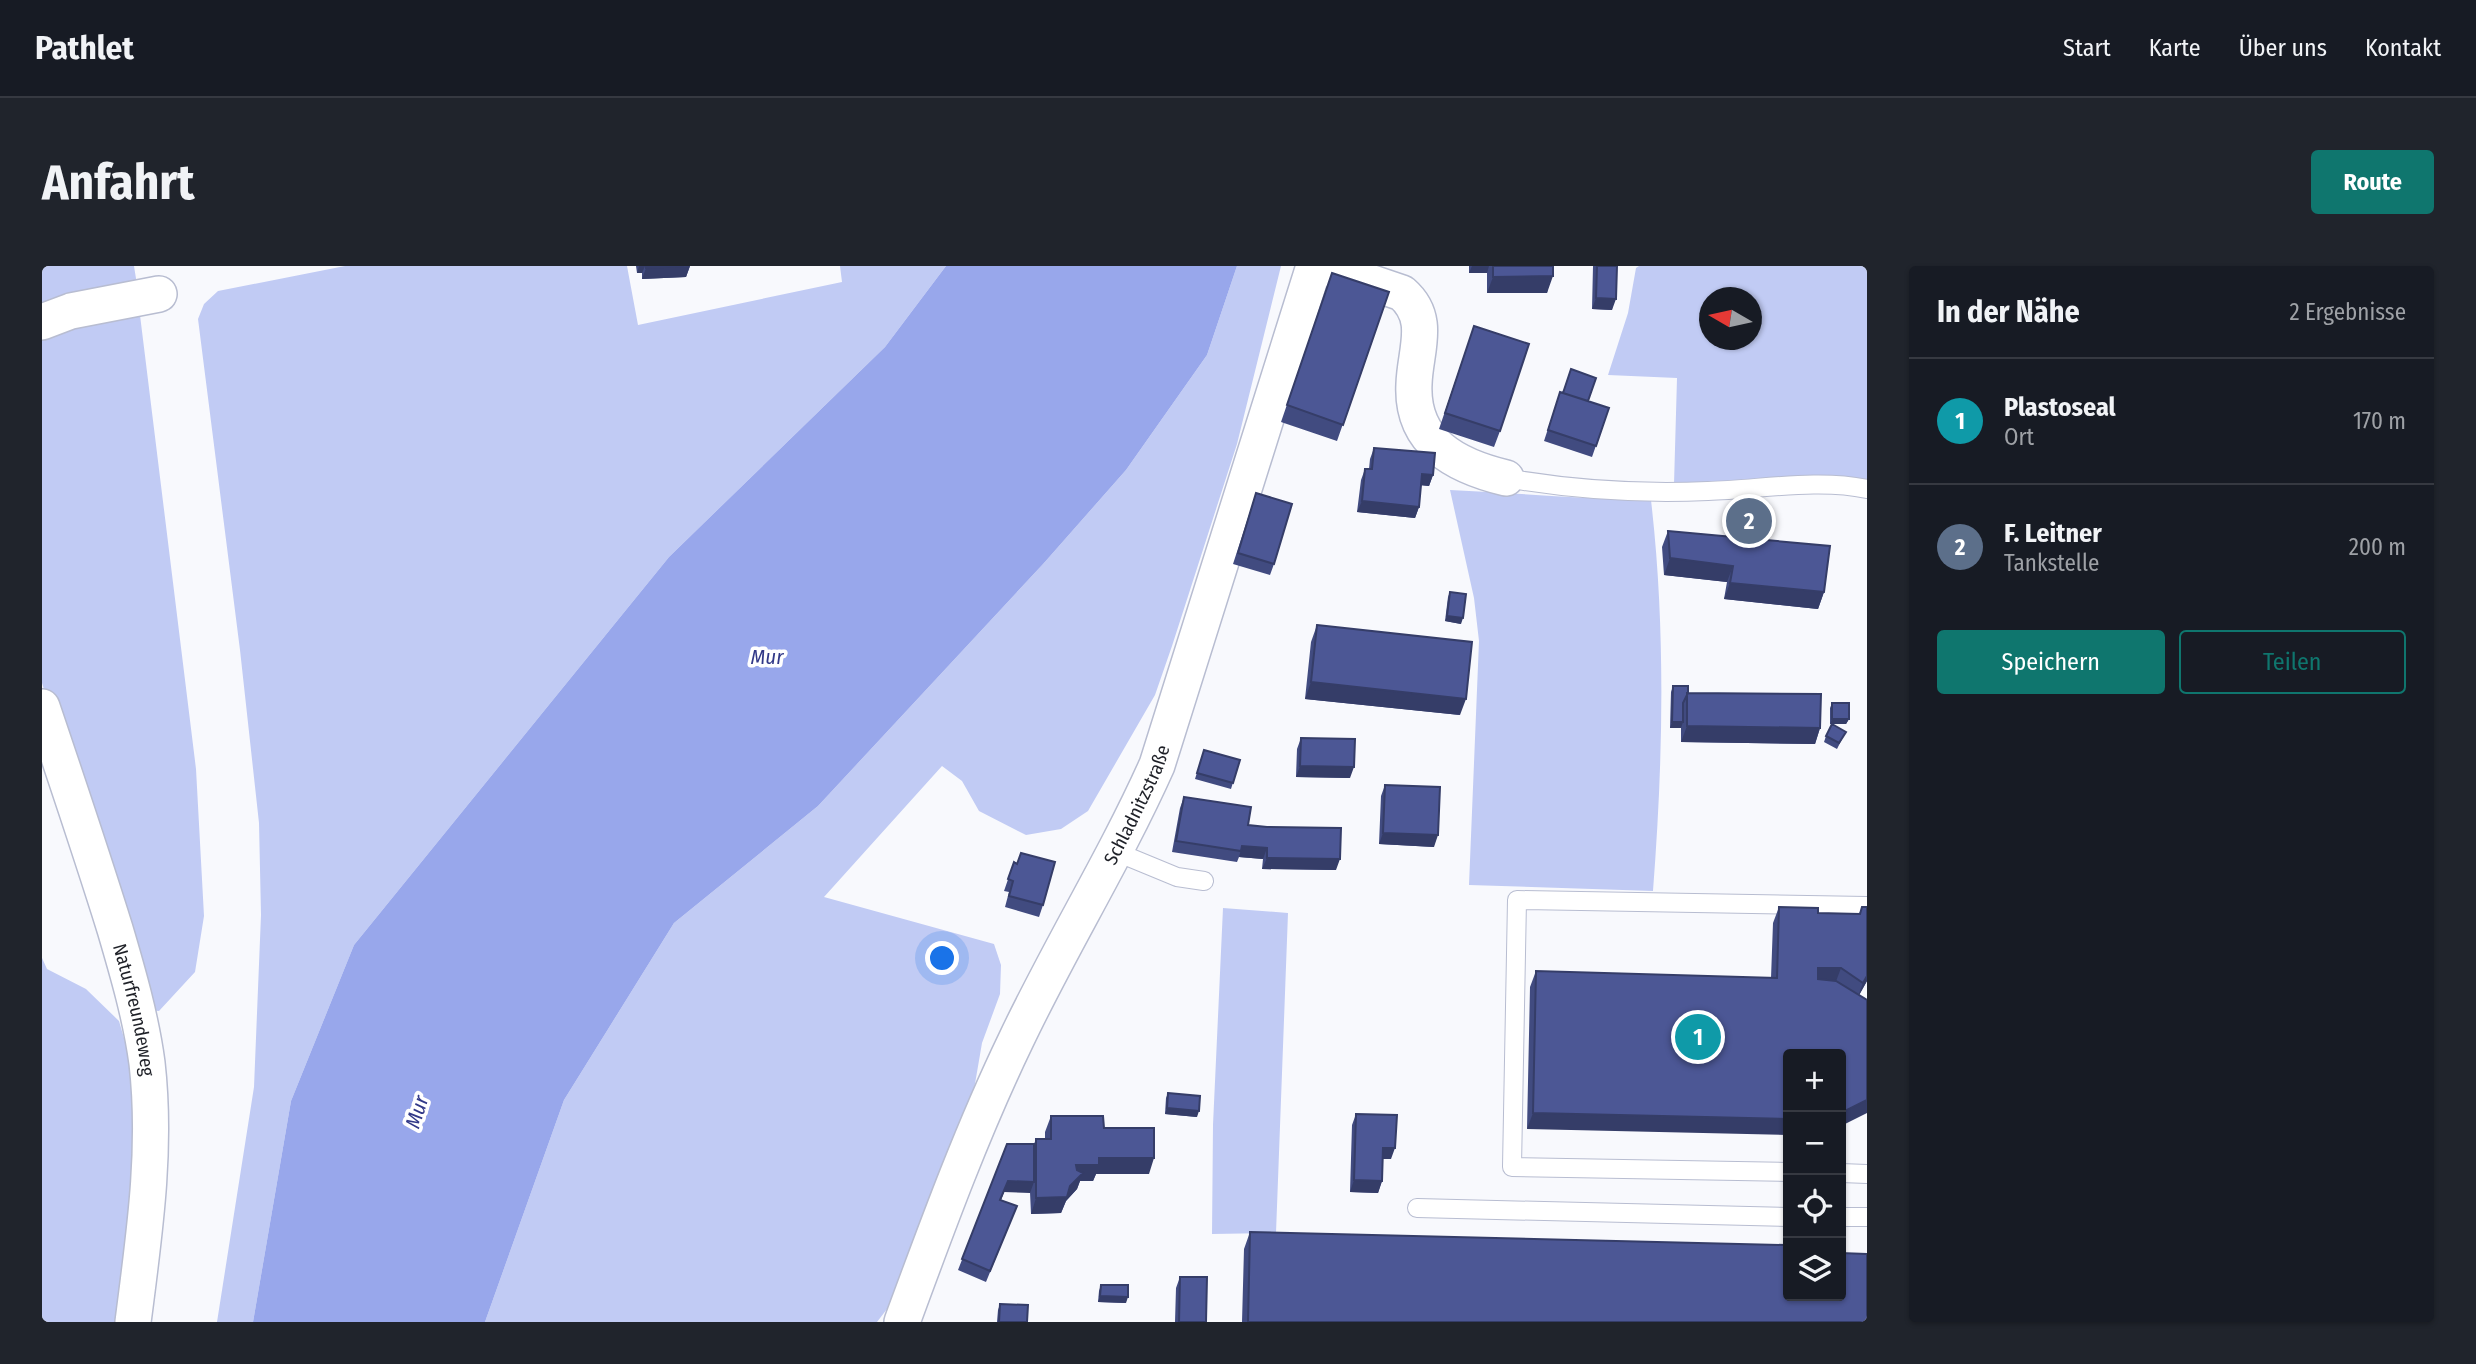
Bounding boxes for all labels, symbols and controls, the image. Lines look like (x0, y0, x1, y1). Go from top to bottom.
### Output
text: Pathlet (35, 28, 134, 68)
text: Start (2063, 34, 2111, 62)
text: Karte (2149, 34, 2201, 62)
text: Über uns (2239, 34, 2327, 62)
text: Kontakt (2365, 34, 2441, 62)
button: Route (2311, 150, 2434, 214)
text: Anfahrt (42, 153, 195, 212)
north arrow (1699, 287, 1762, 350)
text: In der Nähe (1937, 294, 2080, 330)
text: 2 Ergebnisse (2289, 298, 2406, 326)
text: Plastoseal (2004, 392, 2116, 423)
text: 1 (1955, 407, 1965, 435)
text: 170 m (2353, 407, 2406, 435)
text: Ort (2004, 423, 2034, 451)
pin: 2 (1726, 495, 1772, 547)
text: F. Leitner (2004, 518, 2102, 549)
text: 2 (1955, 533, 1965, 561)
text: 200 m (2349, 533, 2406, 561)
text: Tankstelle (2004, 549, 2099, 577)
button: Speichern (1937, 630, 2165, 694)
button: Teilen (2179, 630, 2406, 694)
water label: Mur (751, 644, 784, 670)
street label: Schladnitzstraße (1098, 742, 1174, 868)
street label: Naturfreundeweg (108, 941, 160, 1077)
your location (925, 941, 959, 975)
pin: 1 (1675, 1011, 1721, 1063)
map controls (1783, 1049, 1846, 1301)
button: + (1783, 1049, 1846, 1112)
water label: Mur (400, 1092, 434, 1132)
button: − (1783, 1112, 1846, 1175)
button: locate (1783, 1175, 1846, 1238)
button: layers (1783, 1238, 1846, 1301)

